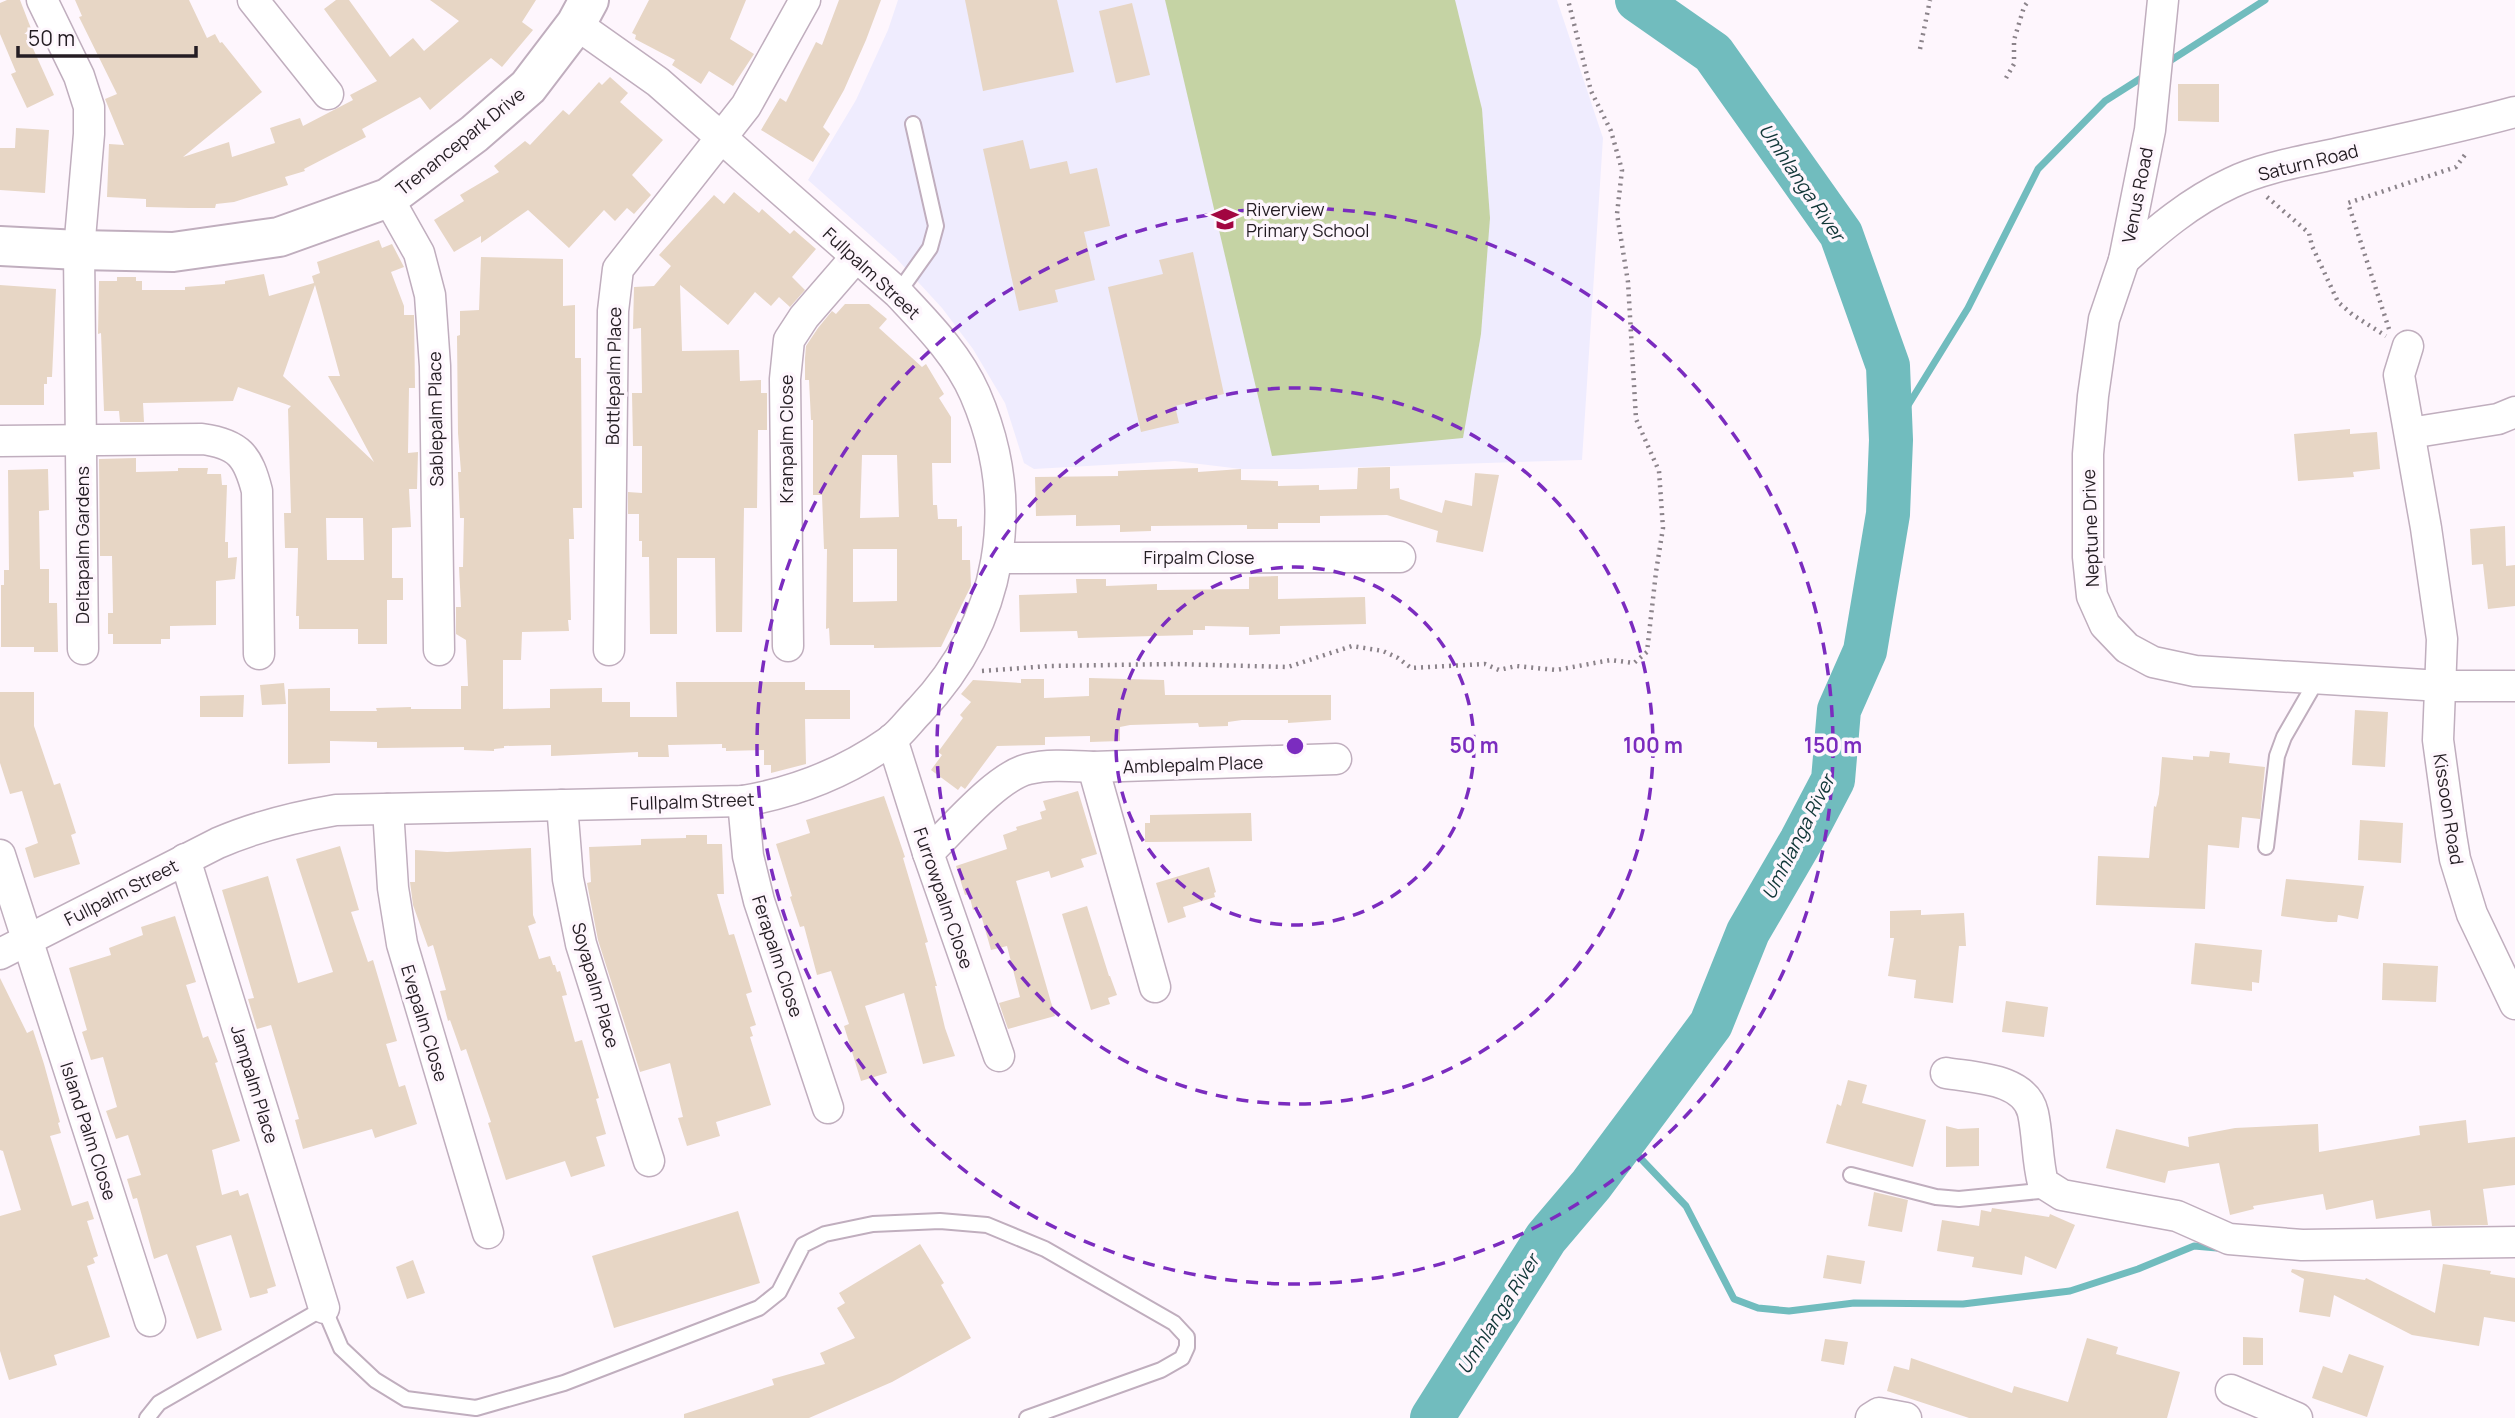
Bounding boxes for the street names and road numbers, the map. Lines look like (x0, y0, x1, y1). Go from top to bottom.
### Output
street label: Trenancepark Drive (391, 82, 529, 200)
street label: Saturn Road (2255, 138, 2361, 186)
street label: Venus Road (2116, 145, 2158, 245)
street label: Fullpalm Street (818, 222, 926, 324)
street label: Bottlepalm Place (600, 307, 626, 445)
street label: Sablepalm Place (422, 351, 448, 487)
street label: Kranpalm Close (774, 375, 798, 503)
street label: Deltapalm Gardens (70, 466, 94, 624)
street label: Neptune Drive (2076, 469, 2104, 587)
street label: Firpalm Close (1143, 545, 1255, 569)
street label: Amblepalm Place (1122, 750, 1264, 778)
street label: Kissoon Road (2428, 752, 2470, 866)
street label: Fullpalm Street (629, 787, 755, 815)
street label: Furrowpalm Close (909, 824, 979, 972)
street label: Fullpalm Street (60, 853, 182, 931)
street label: Ferapalm Close (747, 892, 809, 1020)
street label: Soyapalm Place (567, 919, 625, 1051)
street label: Evepalm Close (396, 962, 454, 1084)
street label: Jampalm Place (226, 1022, 284, 1146)
street label: Island Palm Close (55, 1059, 123, 1203)

